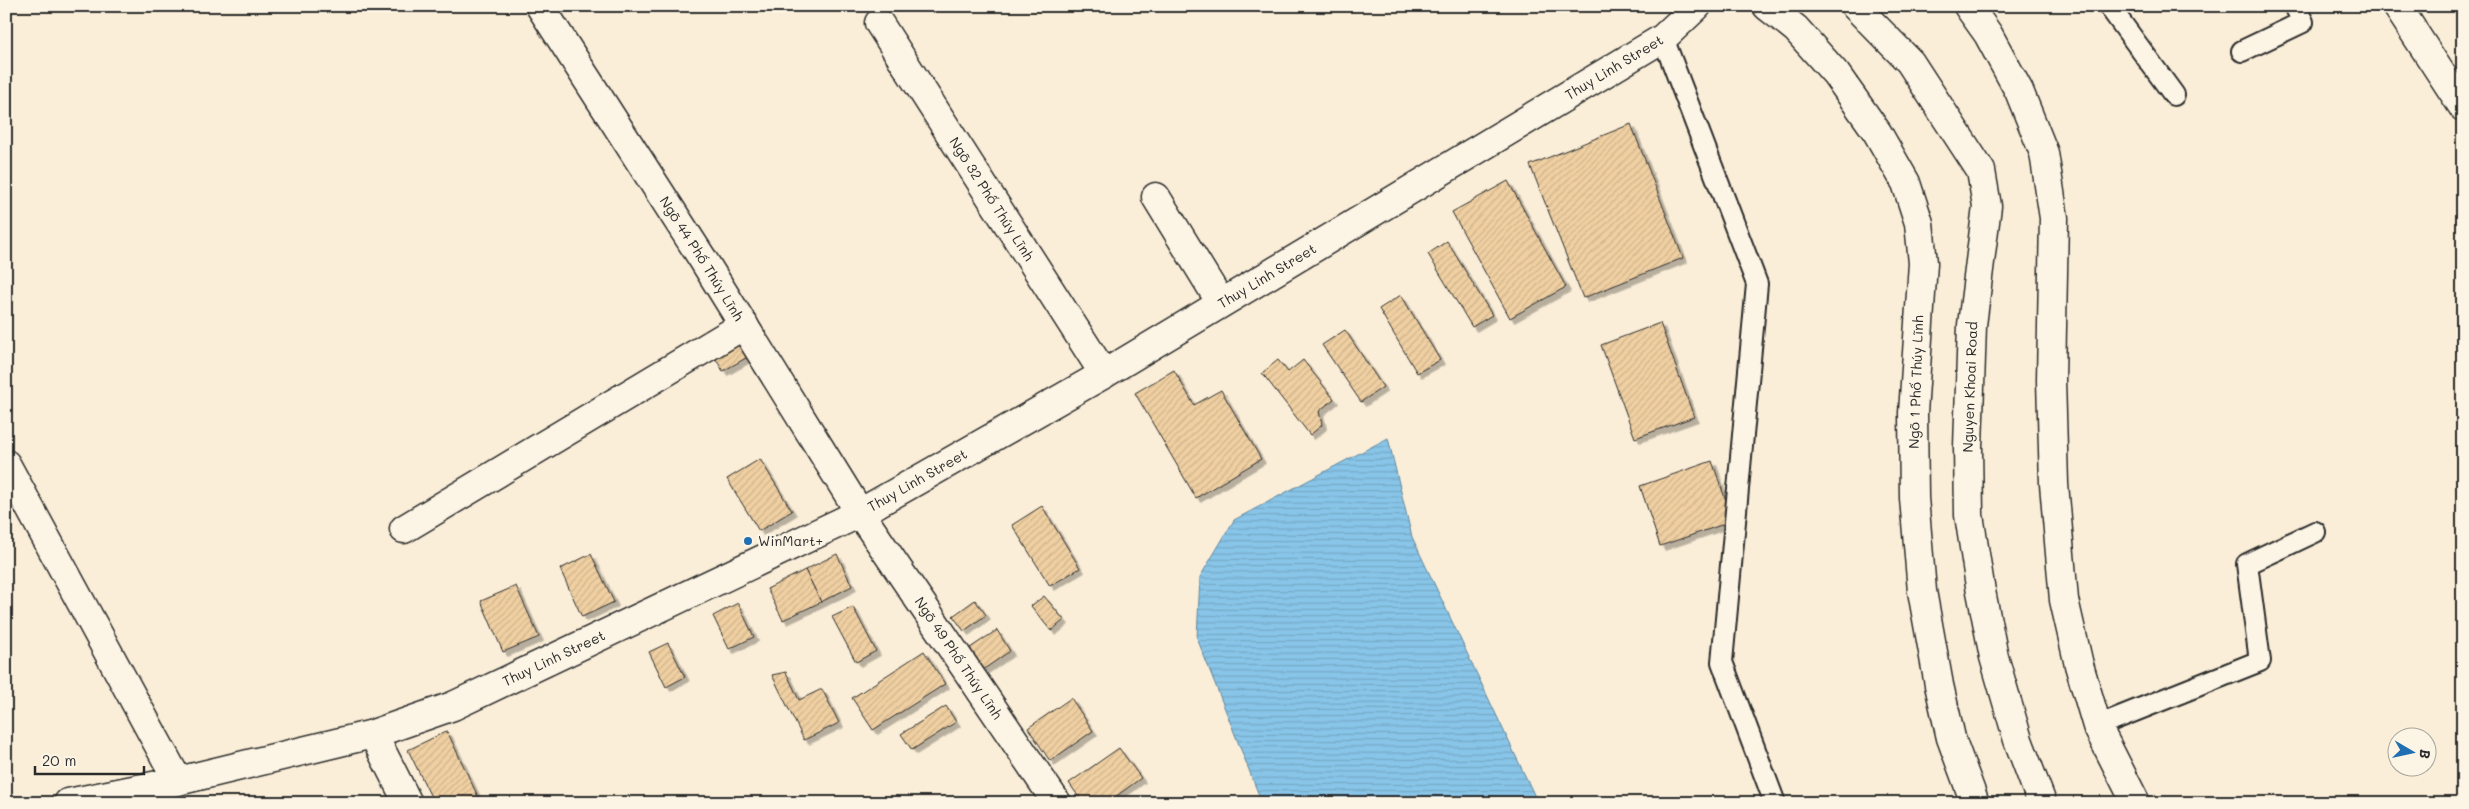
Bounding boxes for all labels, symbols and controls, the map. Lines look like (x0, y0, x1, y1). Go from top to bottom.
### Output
street label: Thuy Linh Street (1561, 30, 1667, 104)
street label: Ngõ 32 Phố Thúy Lĩnh (945, 133, 1039, 264)
street label: Ngõ 44 Phố Thúy Lĩnh (656, 192, 749, 324)
street label: Thuy Linh Street (1214, 239, 1320, 312)
street label: Ngõ 1 Phố Thúy Lĩnh (1904, 315, 1927, 449)
street label: Nguyen Khoai Road (1958, 321, 1981, 453)
street label: Thuy Linh Street (864, 444, 970, 516)
place label: WinMart+ (758, 531, 823, 550)
marker: WinMart+ (742, 535, 754, 547)
street label: Ngõ 49 Phố Thúy Lĩnh (911, 593, 1007, 723)
street label: Thuy Linh Street (499, 625, 608, 690)
north arrow (2386, 726, 2436, 776)
scale bar (35, 744, 144, 776)
text: B (2415, 748, 2435, 760)
text: 20 m (42, 750, 76, 770)

